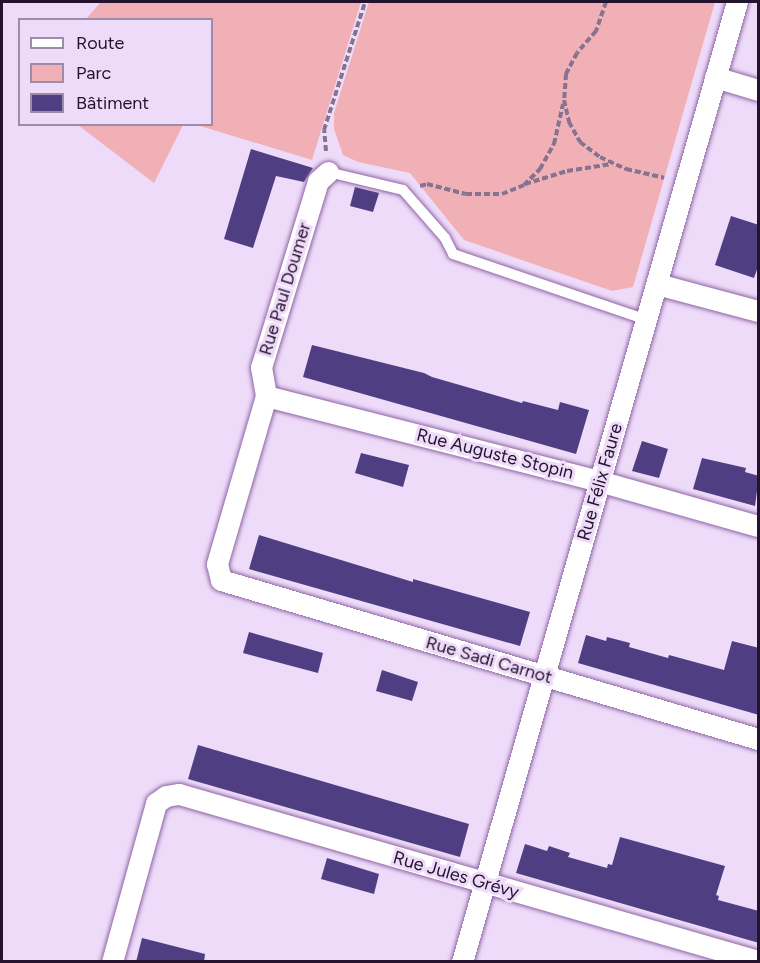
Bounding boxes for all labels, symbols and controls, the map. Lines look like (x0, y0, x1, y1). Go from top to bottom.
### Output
legend (18, 18, 213, 126)
text: Route (76, 32, 124, 54)
text: Parc (76, 62, 111, 84)
text: Bâtiment (76, 92, 149, 114)
street label: Rue Paul Doumer (255, 220, 315, 358)
street label: Rue Félix Faure (573, 421, 627, 543)
street label: Rue Auguste Stopin (414, 424, 576, 484)
street label: Rue Sadi Carnot (423, 632, 555, 688)
street label: Rue Jules Grévy (391, 847, 521, 903)

